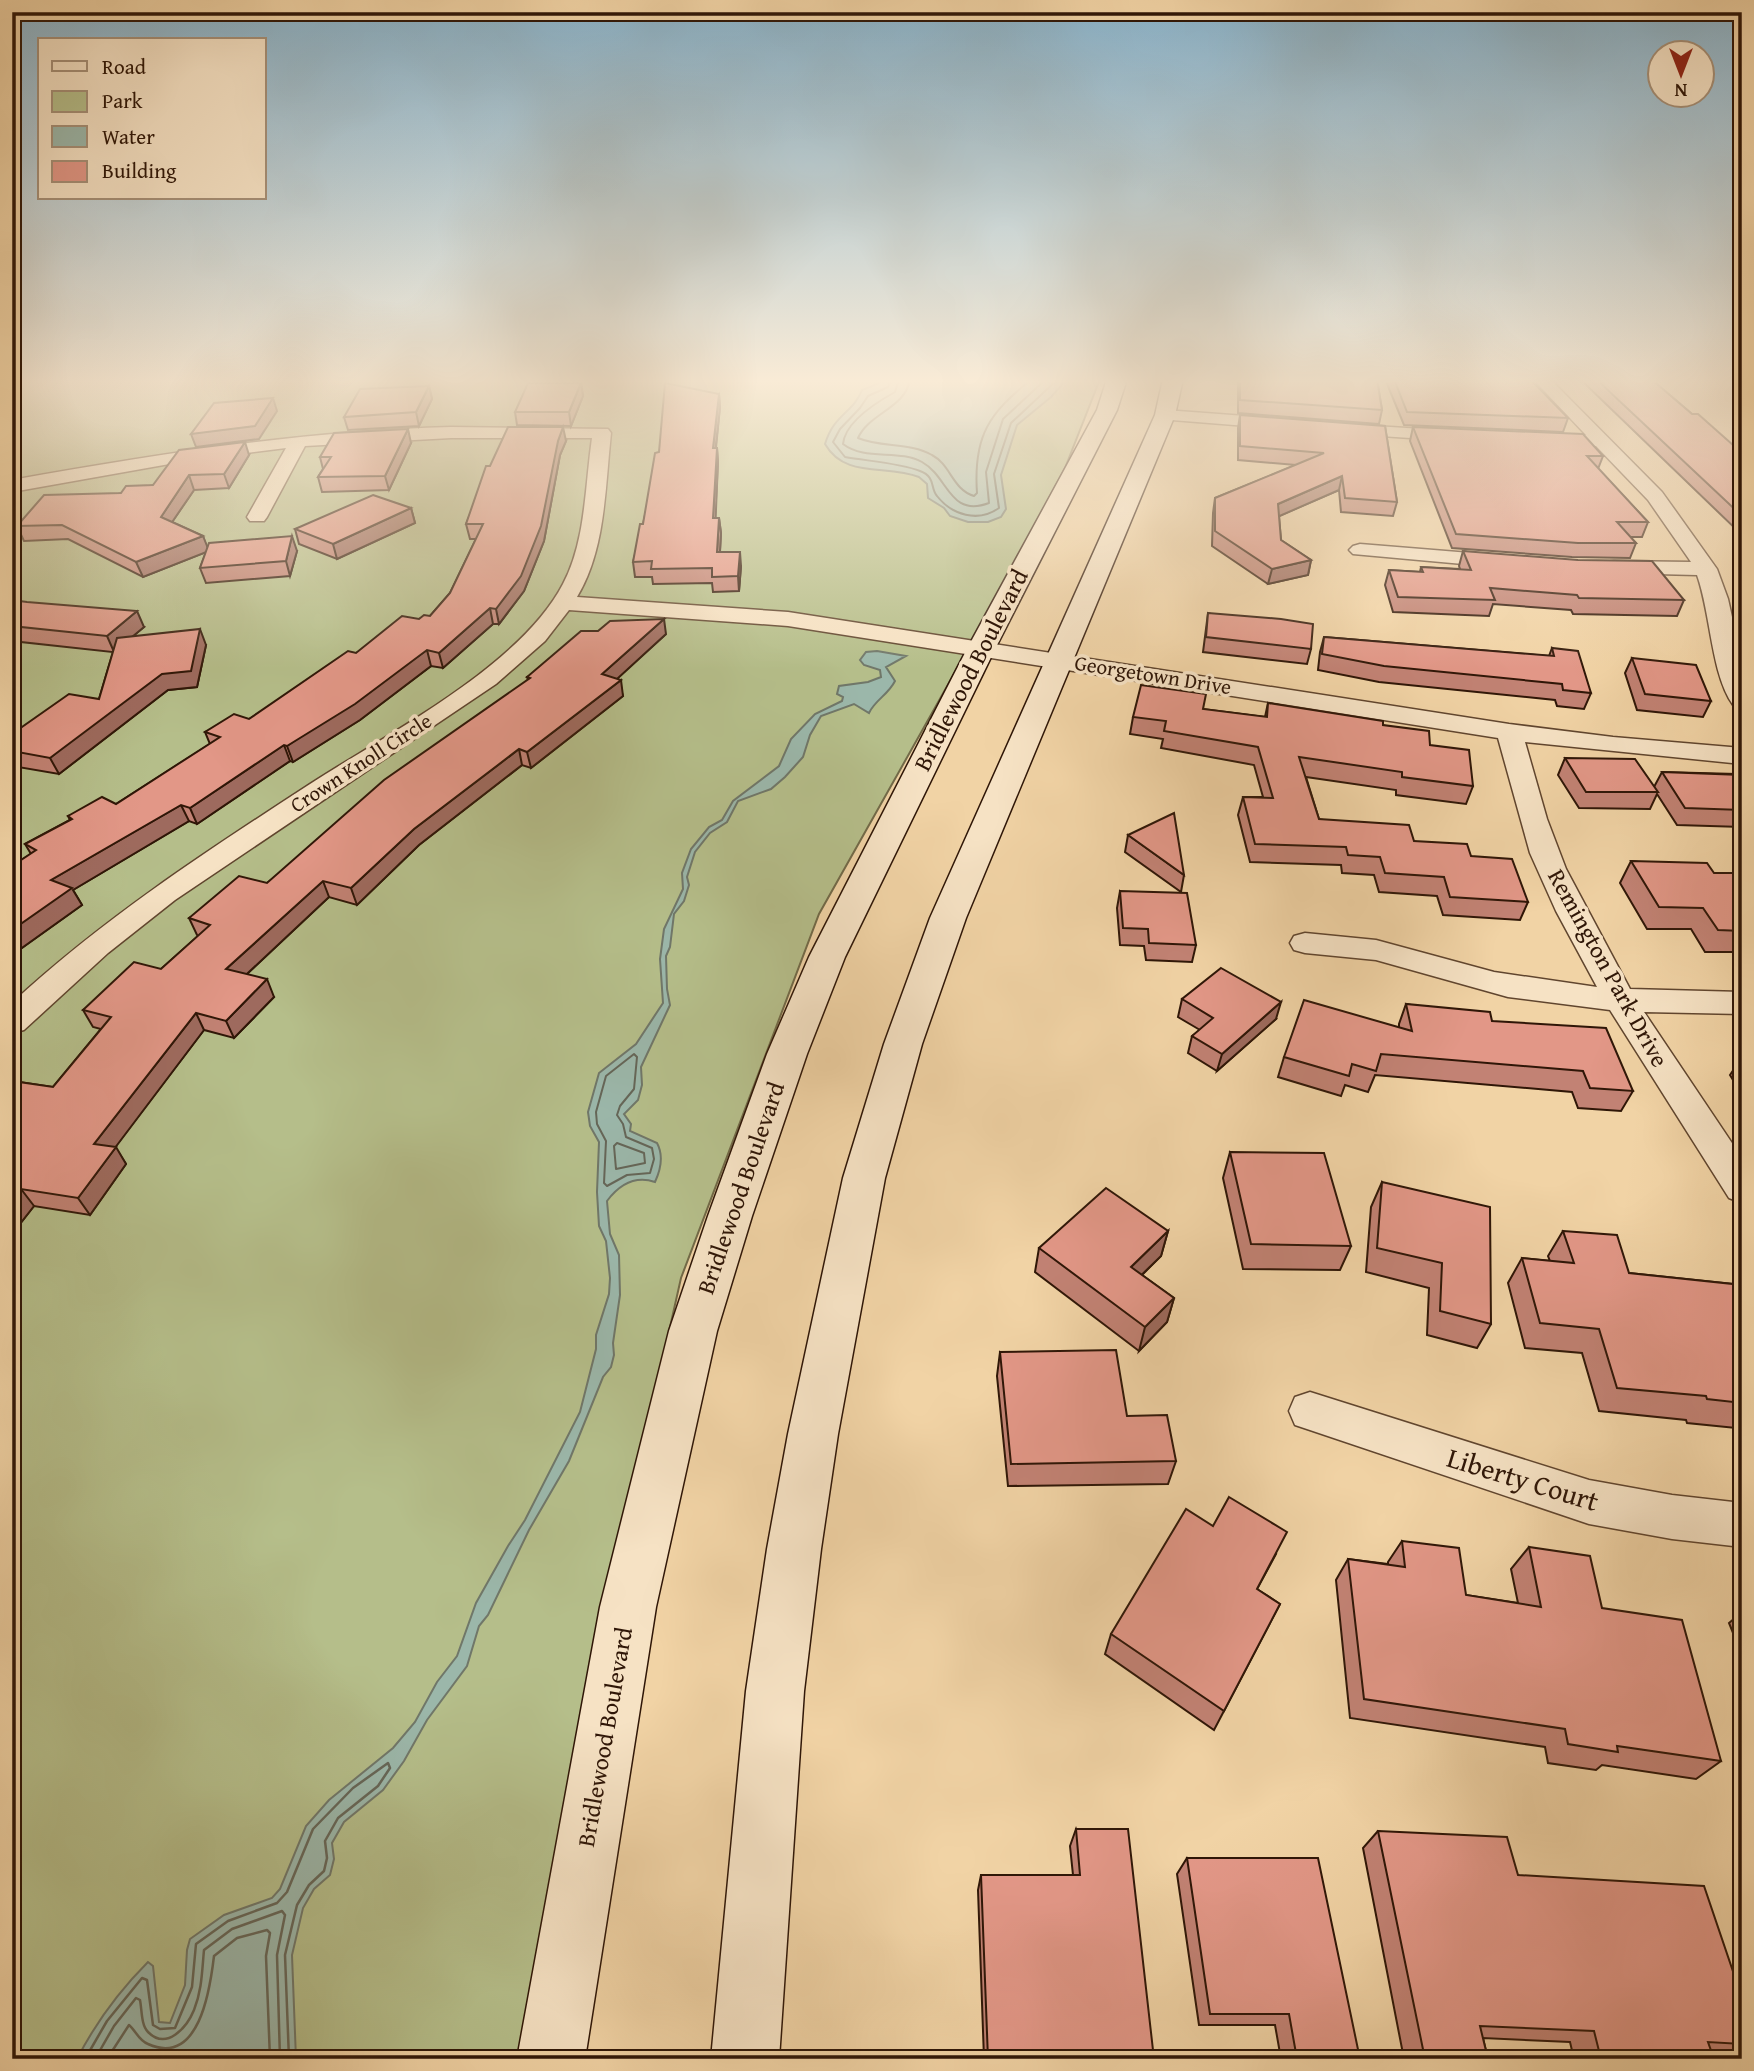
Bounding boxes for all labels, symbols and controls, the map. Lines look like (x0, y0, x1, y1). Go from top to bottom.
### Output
legend (38, 38, 266, 200)
north arrow (1646, 38, 1716, 108)
text: Road (102, 51, 147, 82)
text: N (1674, 77, 1687, 105)
text: Park (102, 85, 143, 116)
text: Water (102, 121, 155, 152)
text: Building (102, 155, 177, 186)
street label: Bridlewood Boulevard (904, 563, 1037, 777)
street label: Georgetown Drive (1073, 647, 1234, 702)
street label: Crown Knoll Circle (284, 705, 438, 820)
street label: Remington Park Drive (1539, 862, 1678, 1073)
street label: Bridlewood Boulevard (688, 1077, 793, 1299)
street label: Liberty Court (1442, 1436, 1604, 1521)
street label: Bridlewood Boulevard (568, 1624, 641, 1849)

